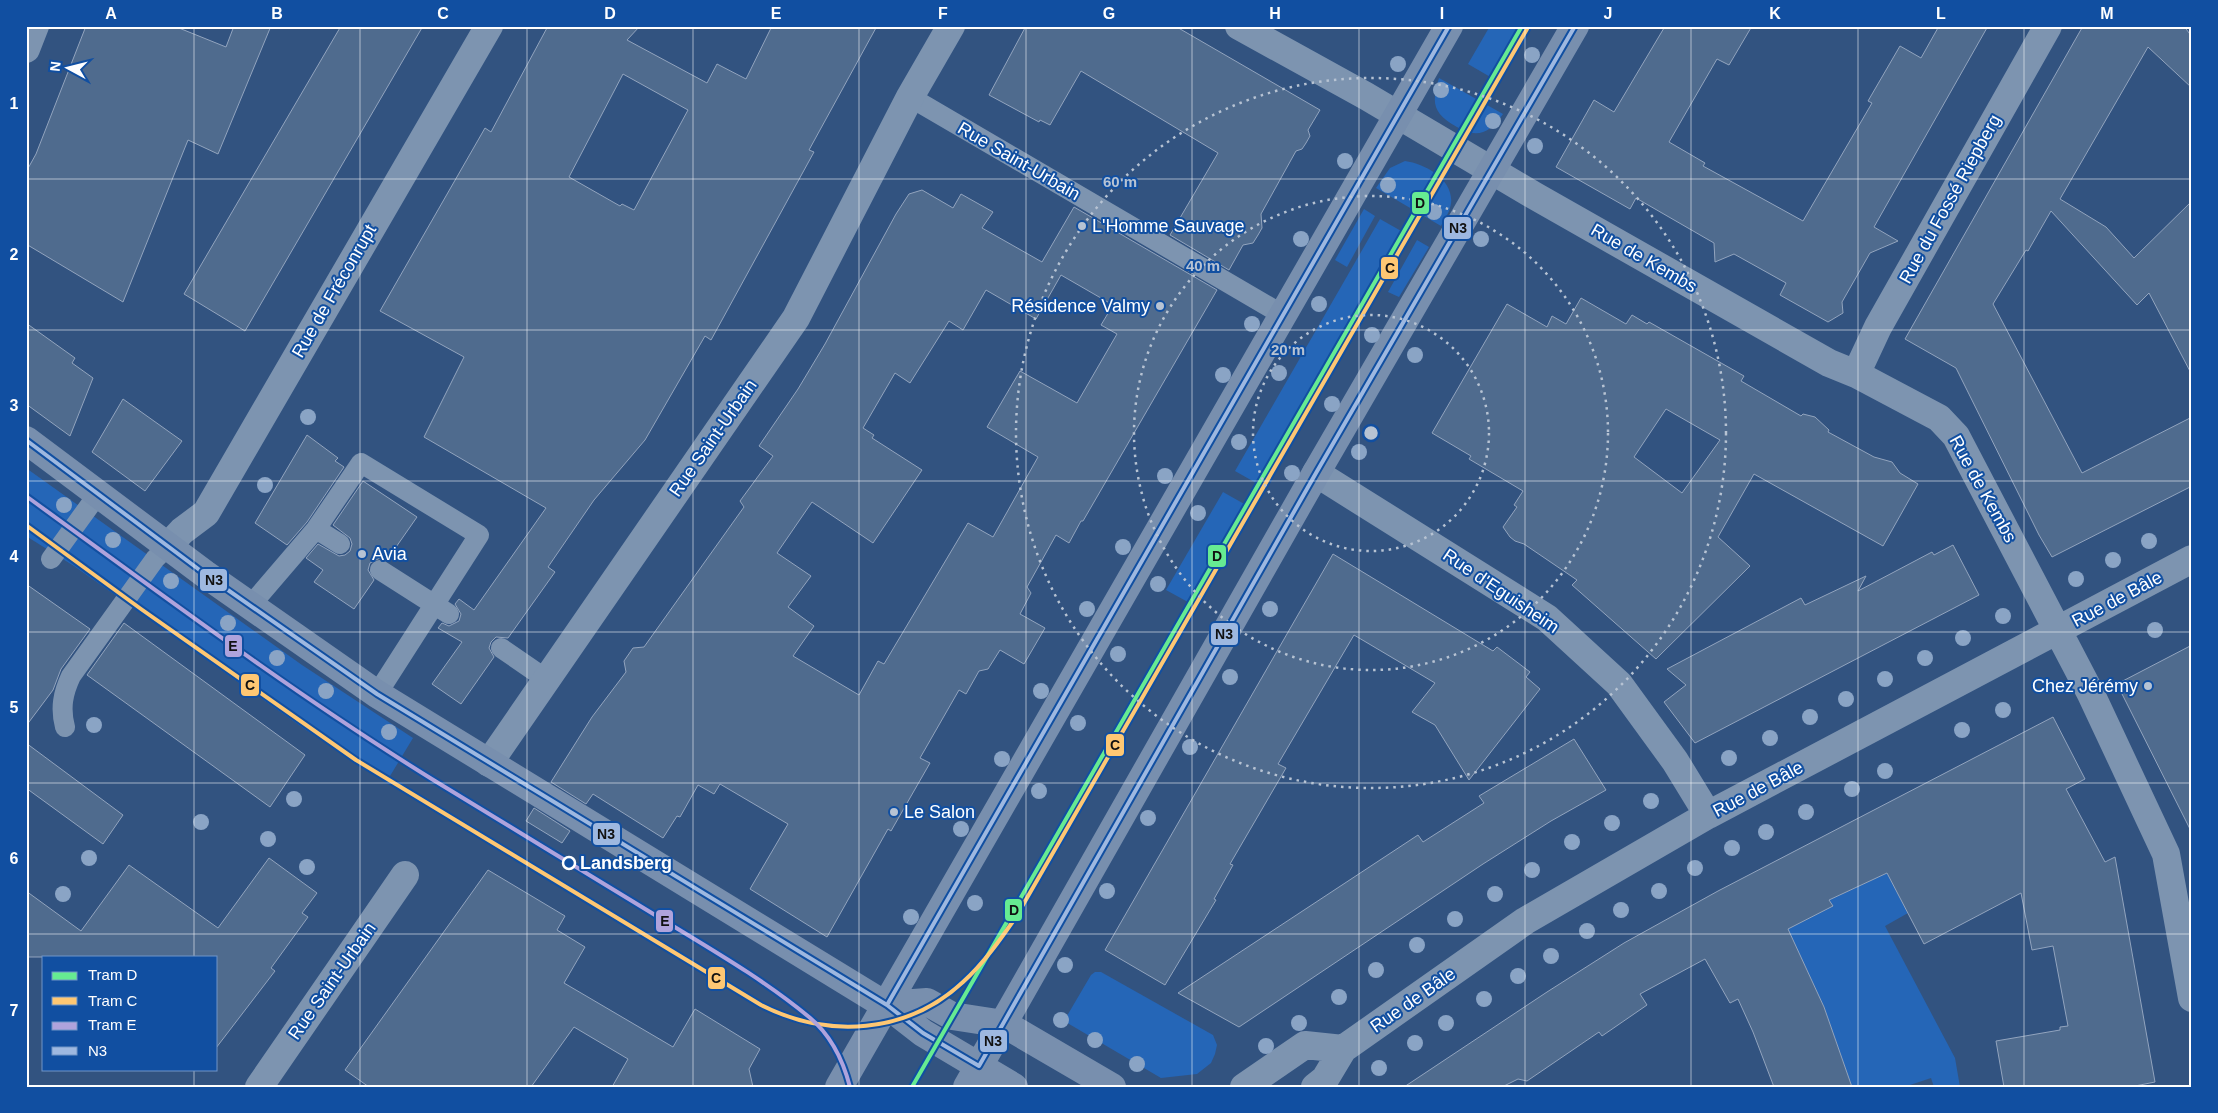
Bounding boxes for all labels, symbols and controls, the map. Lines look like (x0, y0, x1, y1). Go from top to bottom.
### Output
text: A (105, 5, 117, 22)
text: B (271, 5, 283, 22)
text: C (437, 5, 449, 22)
text: D (604, 5, 616, 22)
text: E (771, 5, 782, 22)
text: F (938, 5, 948, 22)
text: G (1103, 5, 1115, 22)
text: H (1269, 5, 1281, 22)
text: I (1440, 5, 1444, 22)
text: J (1604, 5, 1612, 22)
text: K (1769, 5, 1781, 22)
text: L (1936, 5, 1946, 22)
text: M (2100, 5, 2114, 22)
north arrow (42, 42, 92, 92)
text: N (47, 60, 64, 72)
text: 1 (10, 95, 19, 112)
street label: Rue du Fossé Riepberg (1895, 111, 2005, 287)
street label: Rue Saint-Urbain (954, 118, 1084, 204)
text: 60 m (1103, 173, 1137, 190)
line badge: D (1411, 191, 1430, 215)
text: D (1415, 195, 1425, 211)
place label: L'Homme Sauvage (1092, 216, 1245, 236)
line badge: N3 (1443, 216, 1472, 240)
marker: L'Homme Sauvage (1076, 220, 1088, 232)
text: N3 (1449, 220, 1467, 236)
street label: Rue de Kembs (1587, 220, 1701, 296)
street label: Rue de Fréconrupt (288, 221, 380, 361)
text: 2 (10, 246, 19, 263)
line badge: C (1380, 256, 1399, 280)
text: 40 m (1186, 257, 1220, 274)
text: C (1385, 260, 1395, 276)
place label: Résidence Valmy (1011, 296, 1150, 316)
marker: Résidence Valmy (1154, 300, 1166, 312)
text: 20 m (1271, 341, 1305, 358)
street label: Rue Saint-Urbain (665, 376, 761, 500)
text: 3 (10, 397, 19, 414)
centre of rings (1362, 424, 1380, 442)
street label: Rue de Kembs (1945, 432, 2021, 546)
place label: Avia (372, 544, 408, 564)
line badge: D (1207, 544, 1227, 568)
street label: Rue d'Eguisheim (1439, 545, 1563, 637)
text: 4 (10, 548, 19, 565)
marker: Avia (356, 548, 368, 560)
text: D (1212, 548, 1222, 564)
street label: Rue de Bâle (2069, 567, 2165, 631)
line badge: N3 (199, 568, 228, 592)
text: N3 (205, 572, 223, 588)
line badge: N3 (1210, 622, 1239, 646)
text: N3 (1215, 626, 1233, 642)
line badge: E (224, 634, 243, 658)
text: E (228, 638, 238, 654)
line badge: C (240, 673, 260, 697)
place label: Chez Jérémy (2032, 676, 2138, 696)
text: C (245, 677, 255, 693)
marker: Chez Jérémy (2142, 680, 2154, 692)
text: 5 (10, 699, 19, 716)
line badge: C (1105, 733, 1125, 757)
text: C (1110, 737, 1120, 753)
street label: Rue de Bâle (1710, 757, 1806, 821)
place label: Le Salon (904, 802, 975, 822)
marker: Le Salon (888, 806, 900, 818)
line badge: N3 (592, 822, 621, 846)
text: N3 (597, 826, 615, 842)
text: 6 (10, 850, 19, 867)
place label: Landsberg (580, 853, 672, 873)
marker: Landsberg (562, 856, 576, 870)
line badge: D (1004, 898, 1023, 922)
text: D (1009, 902, 1019, 918)
line badge: E (655, 909, 674, 933)
text: E (660, 913, 670, 929)
street label: Rue Saint-Urbain (284, 919, 380, 1043)
legend (42, 956, 218, 1070)
street label: Rue de Bâle (1367, 963, 1459, 1037)
text: Tram D (88, 966, 138, 983)
line badge: C (707, 966, 726, 990)
text: C (711, 970, 721, 986)
text: Tram C (88, 992, 138, 1009)
text: 7 (10, 1002, 19, 1019)
text: Tram E (88, 1016, 137, 1033)
line badge: N3 (979, 1029, 1008, 1053)
text: N3 (984, 1033, 1002, 1049)
text: N3 (88, 1042, 107, 1059)

